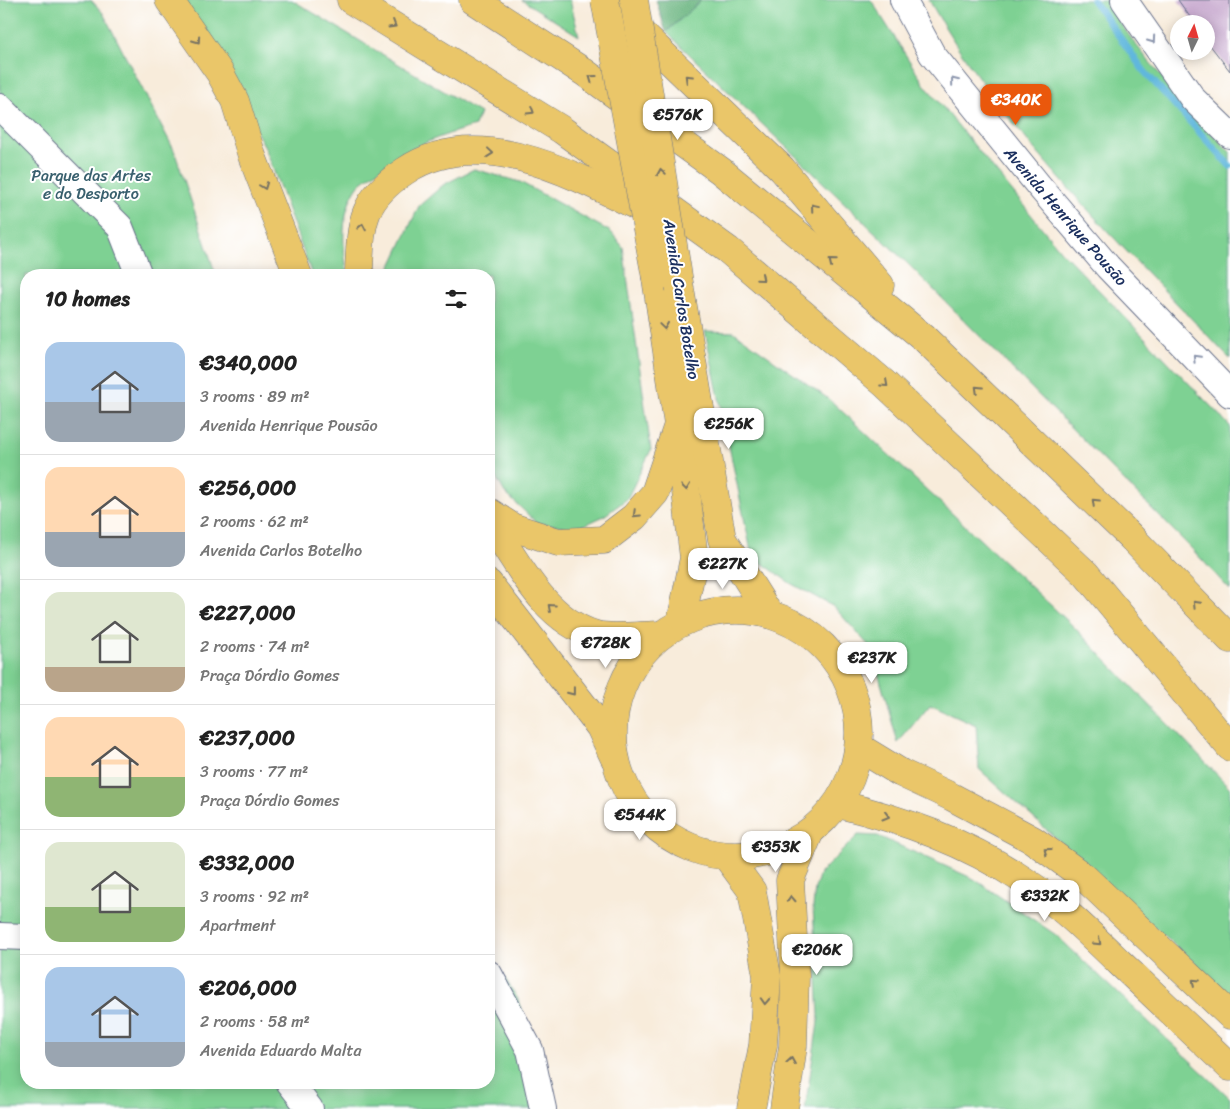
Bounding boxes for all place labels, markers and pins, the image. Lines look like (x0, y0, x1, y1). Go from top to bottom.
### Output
pin: €340K (981, 84, 1051, 126)
pin: €576K (643, 98, 713, 141)
pin: €256K (694, 408, 764, 450)
pin: €227K (688, 548, 758, 590)
pin: €728K (571, 626, 641, 669)
pin: €237K (837, 642, 907, 684)
pin: €544K (605, 798, 675, 841)
pin: €353K (741, 830, 811, 873)
pin: €332K (1010, 880, 1080, 922)
pin: €206K (782, 934, 852, 976)

